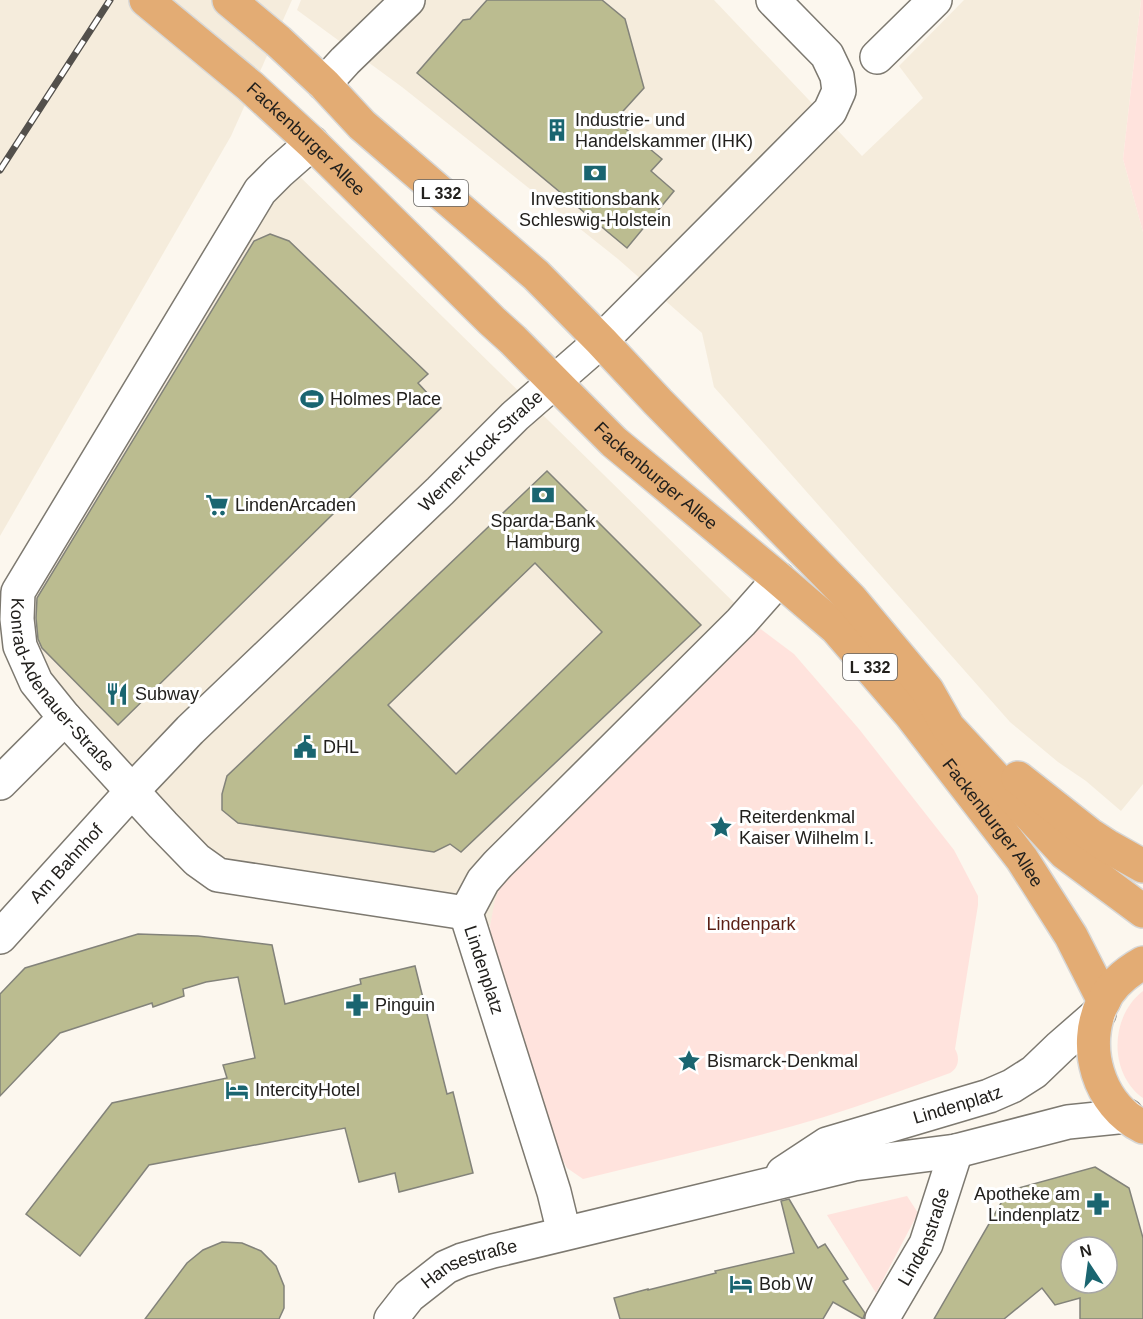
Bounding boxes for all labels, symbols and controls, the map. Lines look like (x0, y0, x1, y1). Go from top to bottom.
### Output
street label: Fackenburger Allee (243, 78, 369, 200)
place label: Industrie- und Handelskammer (IHK) (575, 110, 753, 151)
building icon: Industrie- und Handelskammer (IHK) (544, 117, 570, 143)
bank icon: Investitionsbank Schleswig-Holstein (582, 160, 608, 186)
road number: L 332 (414, 180, 468, 206)
place label: Investitionsbank Schleswig-Holstein (519, 189, 671, 230)
sports icon: Holmes Place (299, 386, 325, 412)
street label: Werner-Kock-Straße (415, 386, 547, 516)
place label: Holmes Place (330, 389, 441, 409)
street label: Fackenburger Allee (590, 418, 721, 534)
bank icon: Sparda-Bank Hamburg (530, 482, 556, 508)
supermarket icon: LindenArcaden (204, 492, 230, 518)
place label: LindenArcaden (235, 495, 356, 515)
place label: Sparda-Bank Hamburg (490, 511, 597, 552)
street label: Konrad-Adenauer-Straße (7, 597, 118, 775)
road number: L 332 (843, 654, 897, 680)
restaurant icon: Subway (104, 681, 130, 707)
place label: Subway (135, 684, 199, 704)
public building icon: DHL (292, 734, 318, 760)
place label: DHL (323, 737, 359, 757)
street label: Fackenburger Allee (938, 755, 1047, 891)
place label: Reiterdenkmal Kaiser Wilhelm I. (739, 807, 874, 848)
place icon: Reiterdenkmal Kaiser Wilhelm I. (708, 814, 734, 840)
street label: Am Bahnhof (26, 819, 108, 907)
park label: Lindenpark (706, 914, 797, 934)
street label: Lindenplatz (460, 923, 508, 1017)
pharmacy icon: Pinguin (344, 992, 370, 1018)
place label: Pinguin (375, 995, 435, 1015)
place icon: Bismarck-Denkmal (676, 1048, 702, 1074)
place label: Bismarck-Denkmal (707, 1051, 858, 1071)
hotel icon: IntercityHotel (224, 1077, 250, 1103)
place label: IntercityHotel (255, 1080, 360, 1100)
street label: Lindenplatz (911, 1081, 1005, 1128)
place label: Apotheke am Lindenplatz (974, 1184, 1080, 1225)
street label: Lindenstraße (894, 1185, 954, 1289)
pharmacy icon: Apotheke am Lindenplatz (1085, 1191, 1111, 1217)
north arrow (1059, 1235, 1119, 1295)
street label: Hansestraße (417, 1236, 519, 1293)
text: N (1078, 1241, 1093, 1260)
hotel icon: Bob W (728, 1271, 754, 1297)
place label: Bob W (759, 1274, 813, 1294)

